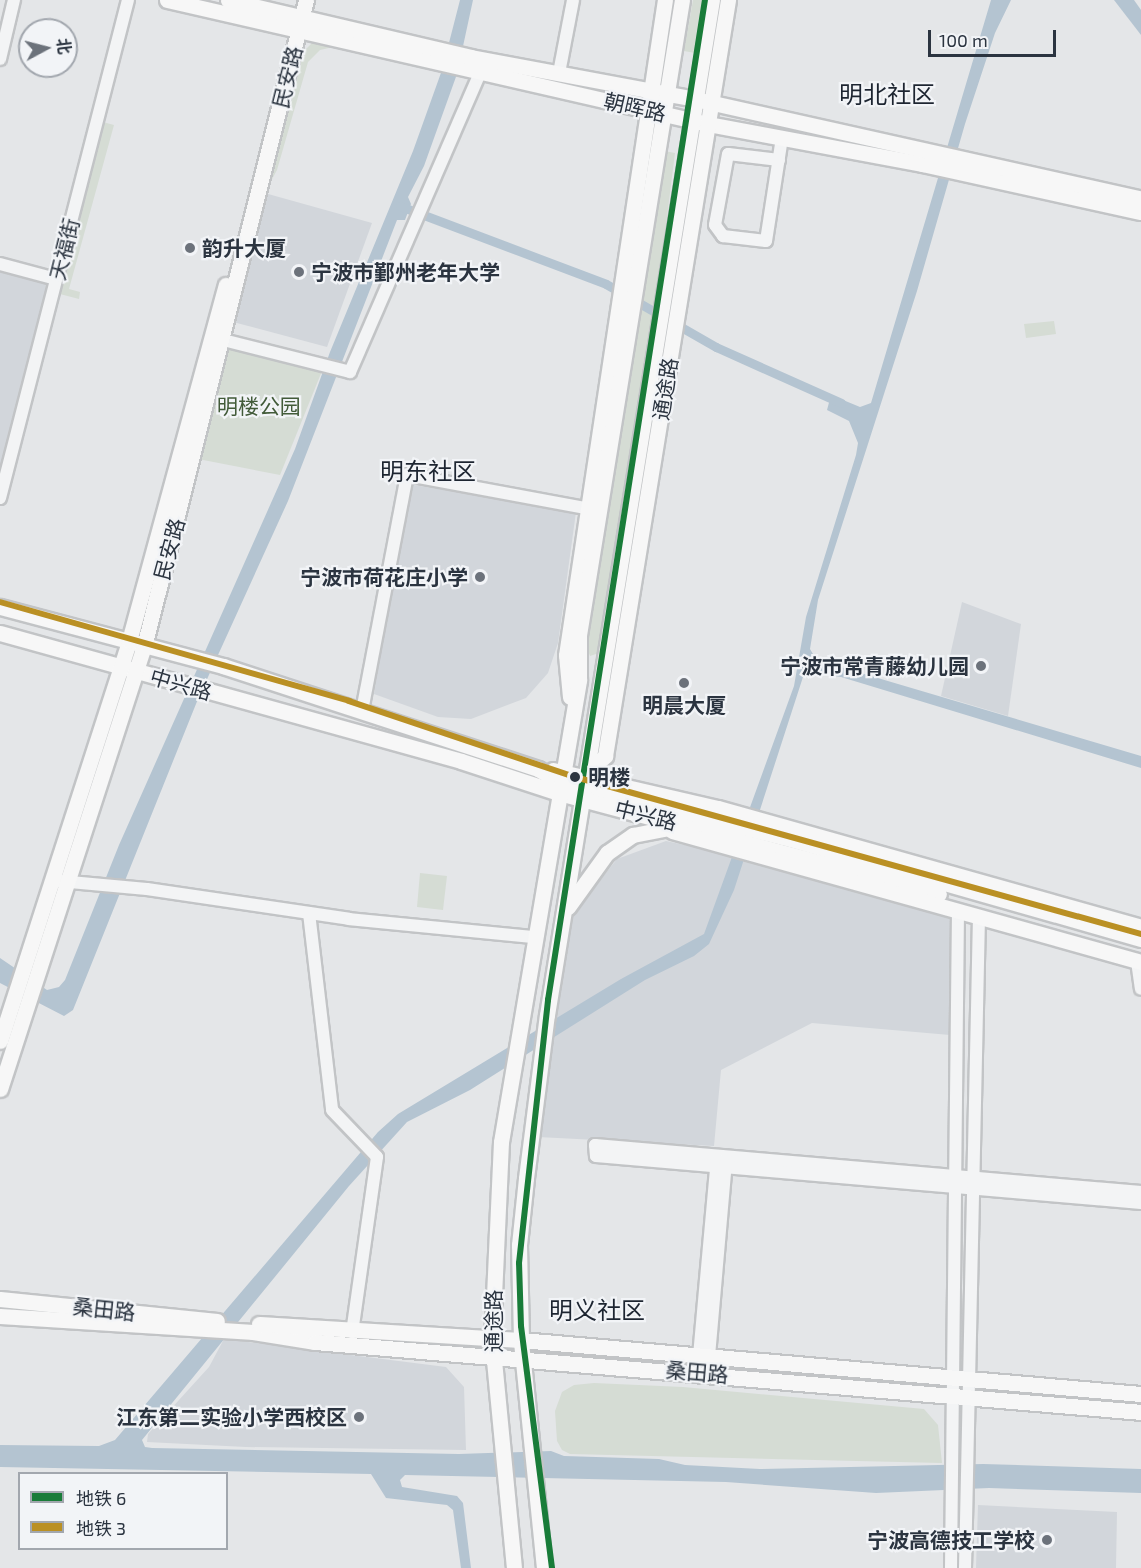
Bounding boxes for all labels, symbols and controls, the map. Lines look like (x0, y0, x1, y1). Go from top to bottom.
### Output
north arrow (18, 18, 78, 78)
scale bar (931, 18, 1058, 56)
text: 100 m (939, 29, 988, 51)
text: 北 (54, 37, 75, 55)
street label: 民安路 (267, 43, 307, 111)
district label: 明北社区 (839, 80, 935, 108)
street label: 朝晖路 (601, 88, 669, 126)
street label: 天福街 (44, 215, 84, 283)
place label: 韵升大厦 (202, 235, 286, 261)
marker: 韵升大厦 (183, 241, 197, 255)
place label: 宁波市鄞州老年大学 (311, 259, 500, 285)
marker: 宁波市鄞州老年大学 (292, 265, 306, 279)
street label: 通途路 (648, 356, 682, 422)
park label: 明楼公园 (217, 393, 301, 419)
district label: 明东社区 (380, 457, 476, 485)
street label: 民安路 (149, 515, 189, 583)
place label: 宁波市荷花庄小学 (300, 564, 468, 590)
marker: 宁波市荷花庄小学 (473, 570, 487, 584)
place label: 宁波市常青藤幼儿园 (780, 653, 969, 679)
marker: 宁波市常青藤幼儿园 (974, 659, 988, 673)
street label: 中兴路 (147, 663, 215, 705)
marker: 明晨大厦 (677, 676, 691, 690)
place label: 明晨大厦 (642, 692, 726, 718)
place label: 明楼 (588, 764, 630, 790)
marker: 明楼 (566, 768, 584, 786)
street label: 中兴路 (612, 795, 680, 835)
street label: 通途路 (480, 1290, 506, 1352)
street label: 桑田路 (71, 1293, 137, 1325)
district label: 明义社区 (549, 1296, 645, 1324)
street label: 桑田路 (665, 1357, 729, 1387)
place label: 江东第二实验小学西校区 (116, 1404, 347, 1430)
marker: 江东第二实验小学西校区 (352, 1410, 366, 1424)
legend (18, 1472, 228, 1550)
text: 地铁 6 (76, 1487, 126, 1509)
text: 地铁 3 (76, 1517, 126, 1539)
place label: 宁波高德技工学校 (867, 1527, 1035, 1553)
marker: 宁波高德技工学校 (1040, 1533, 1054, 1547)

